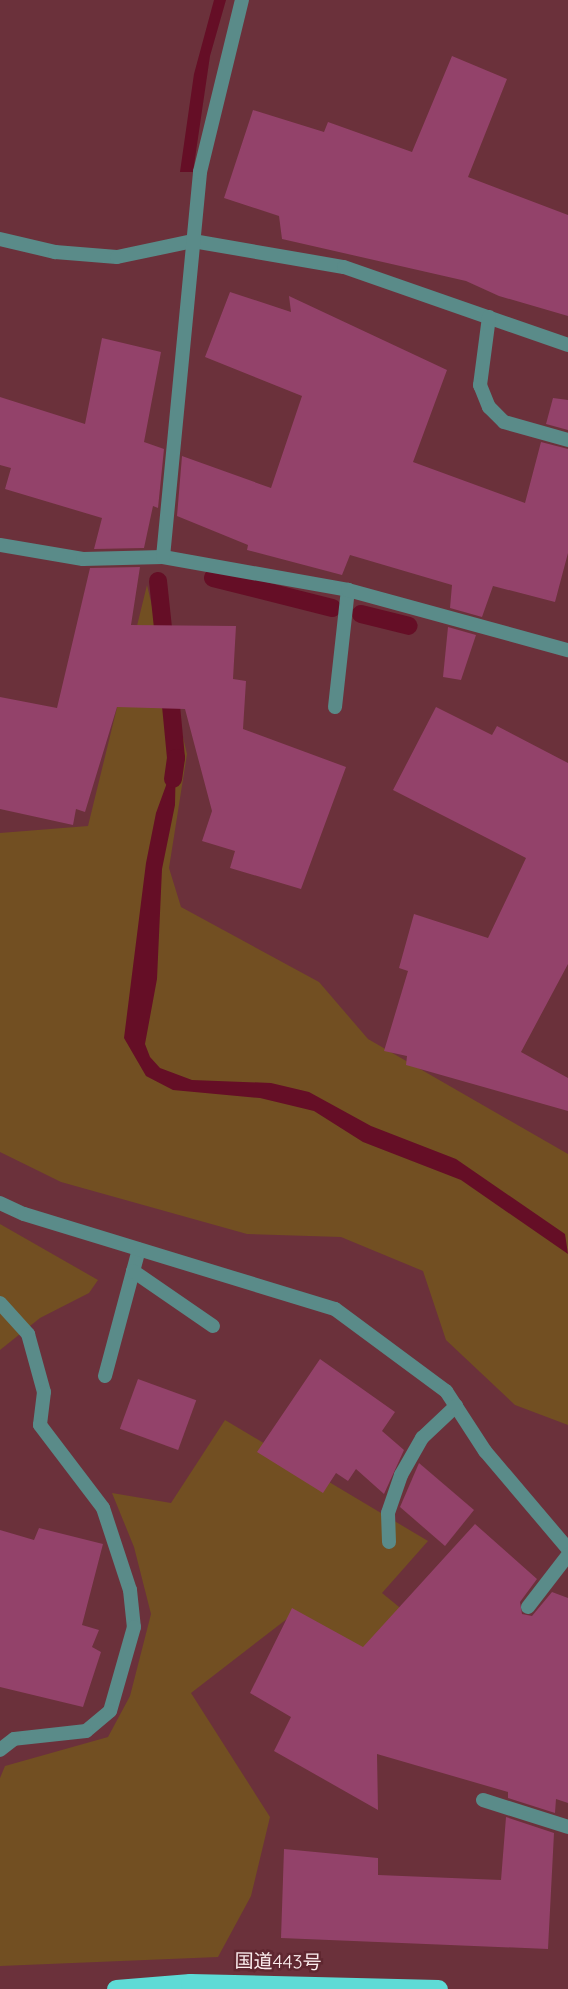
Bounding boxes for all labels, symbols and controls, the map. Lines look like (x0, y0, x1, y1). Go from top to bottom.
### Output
street label: 国道443号 (234, 1950, 322, 1974)

